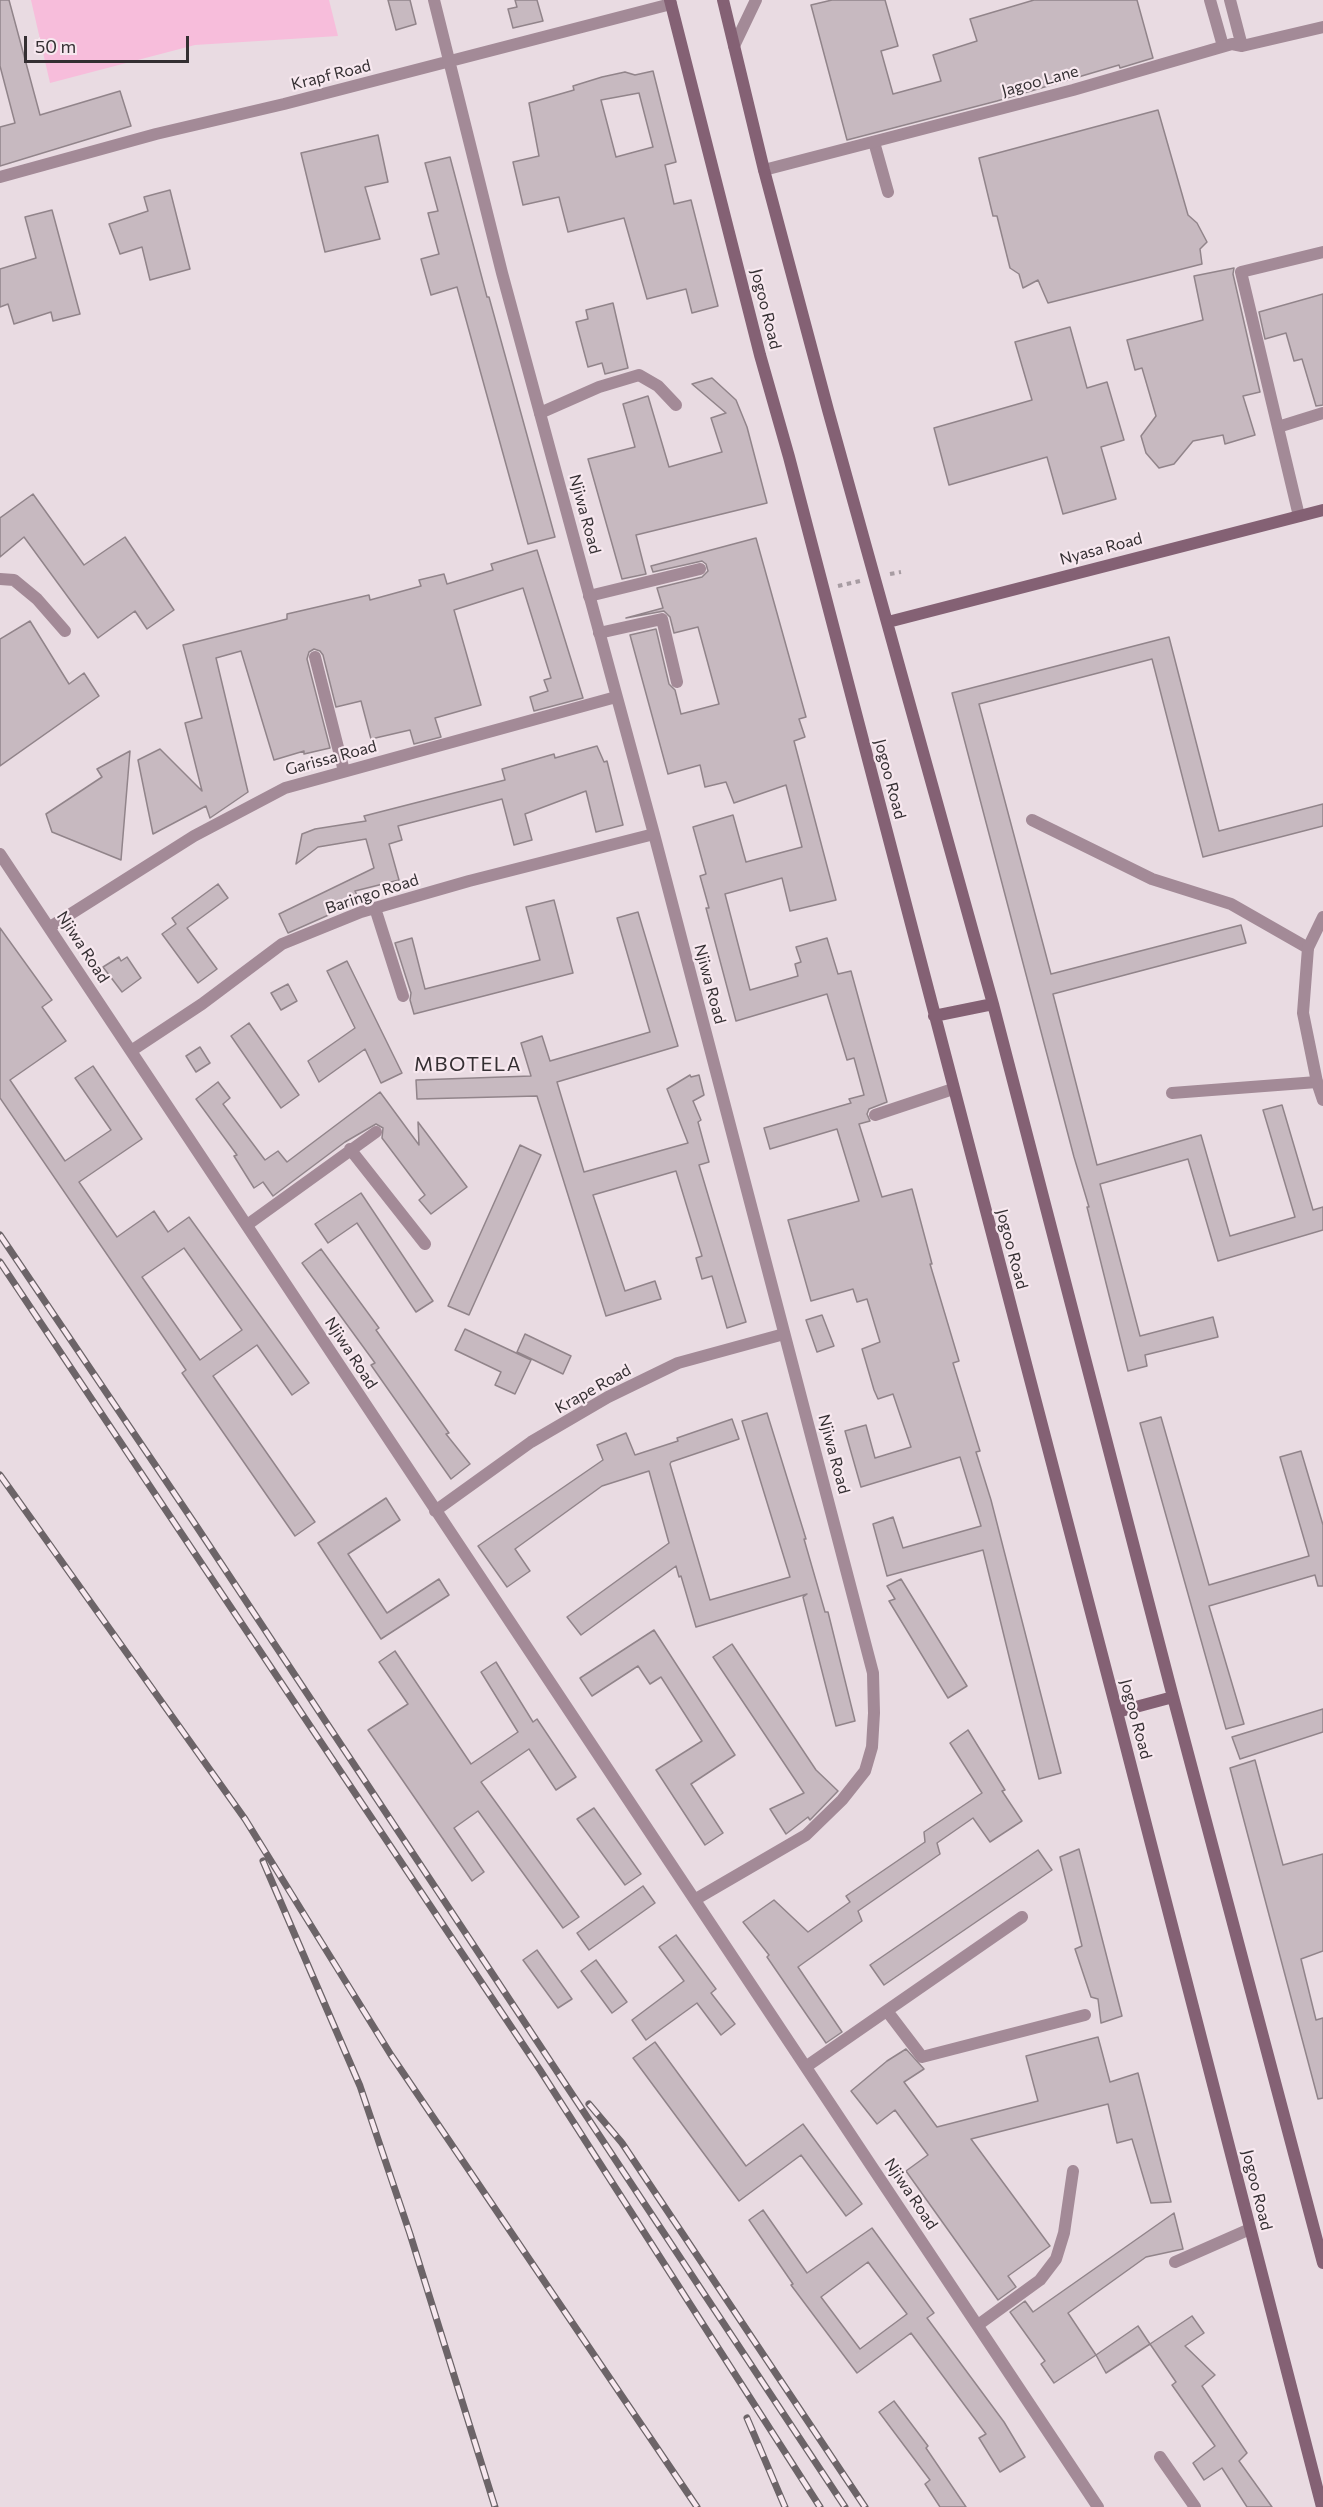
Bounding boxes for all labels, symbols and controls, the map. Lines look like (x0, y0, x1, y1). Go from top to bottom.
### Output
scale bar (27, 24, 192, 62)
text: 50 m (35, 35, 76, 57)
street label: Krapf Road (289, 56, 373, 94)
street label: Jagoo Lane (999, 62, 1081, 100)
street label: Jogoo Road (747, 267, 785, 351)
street label: Njiwa Road (565, 472, 605, 556)
street label: Nyasa Road (1058, 529, 1144, 569)
street label: Garissa Road (283, 737, 379, 779)
street label: Jogoo Road (870, 737, 910, 821)
street label: Baringo Road (323, 870, 421, 918)
street label: Njiwa Road (53, 908, 113, 986)
street label: Njiwa Road (690, 942, 730, 1026)
district label: MBOTELA (414, 1052, 522, 1076)
street label: Jogoo Road (992, 1207, 1032, 1291)
street label: Njiwa Road (321, 1314, 381, 1392)
street label: Krape Road (552, 1360, 634, 1418)
street label: Njiwa Road (814, 1412, 854, 1496)
street label: Jogoo Road (1116, 1677, 1156, 1761)
street label: Jogoo Road (1238, 2148, 1276, 2232)
street label: Njiwa Road (880, 2155, 942, 2233)

